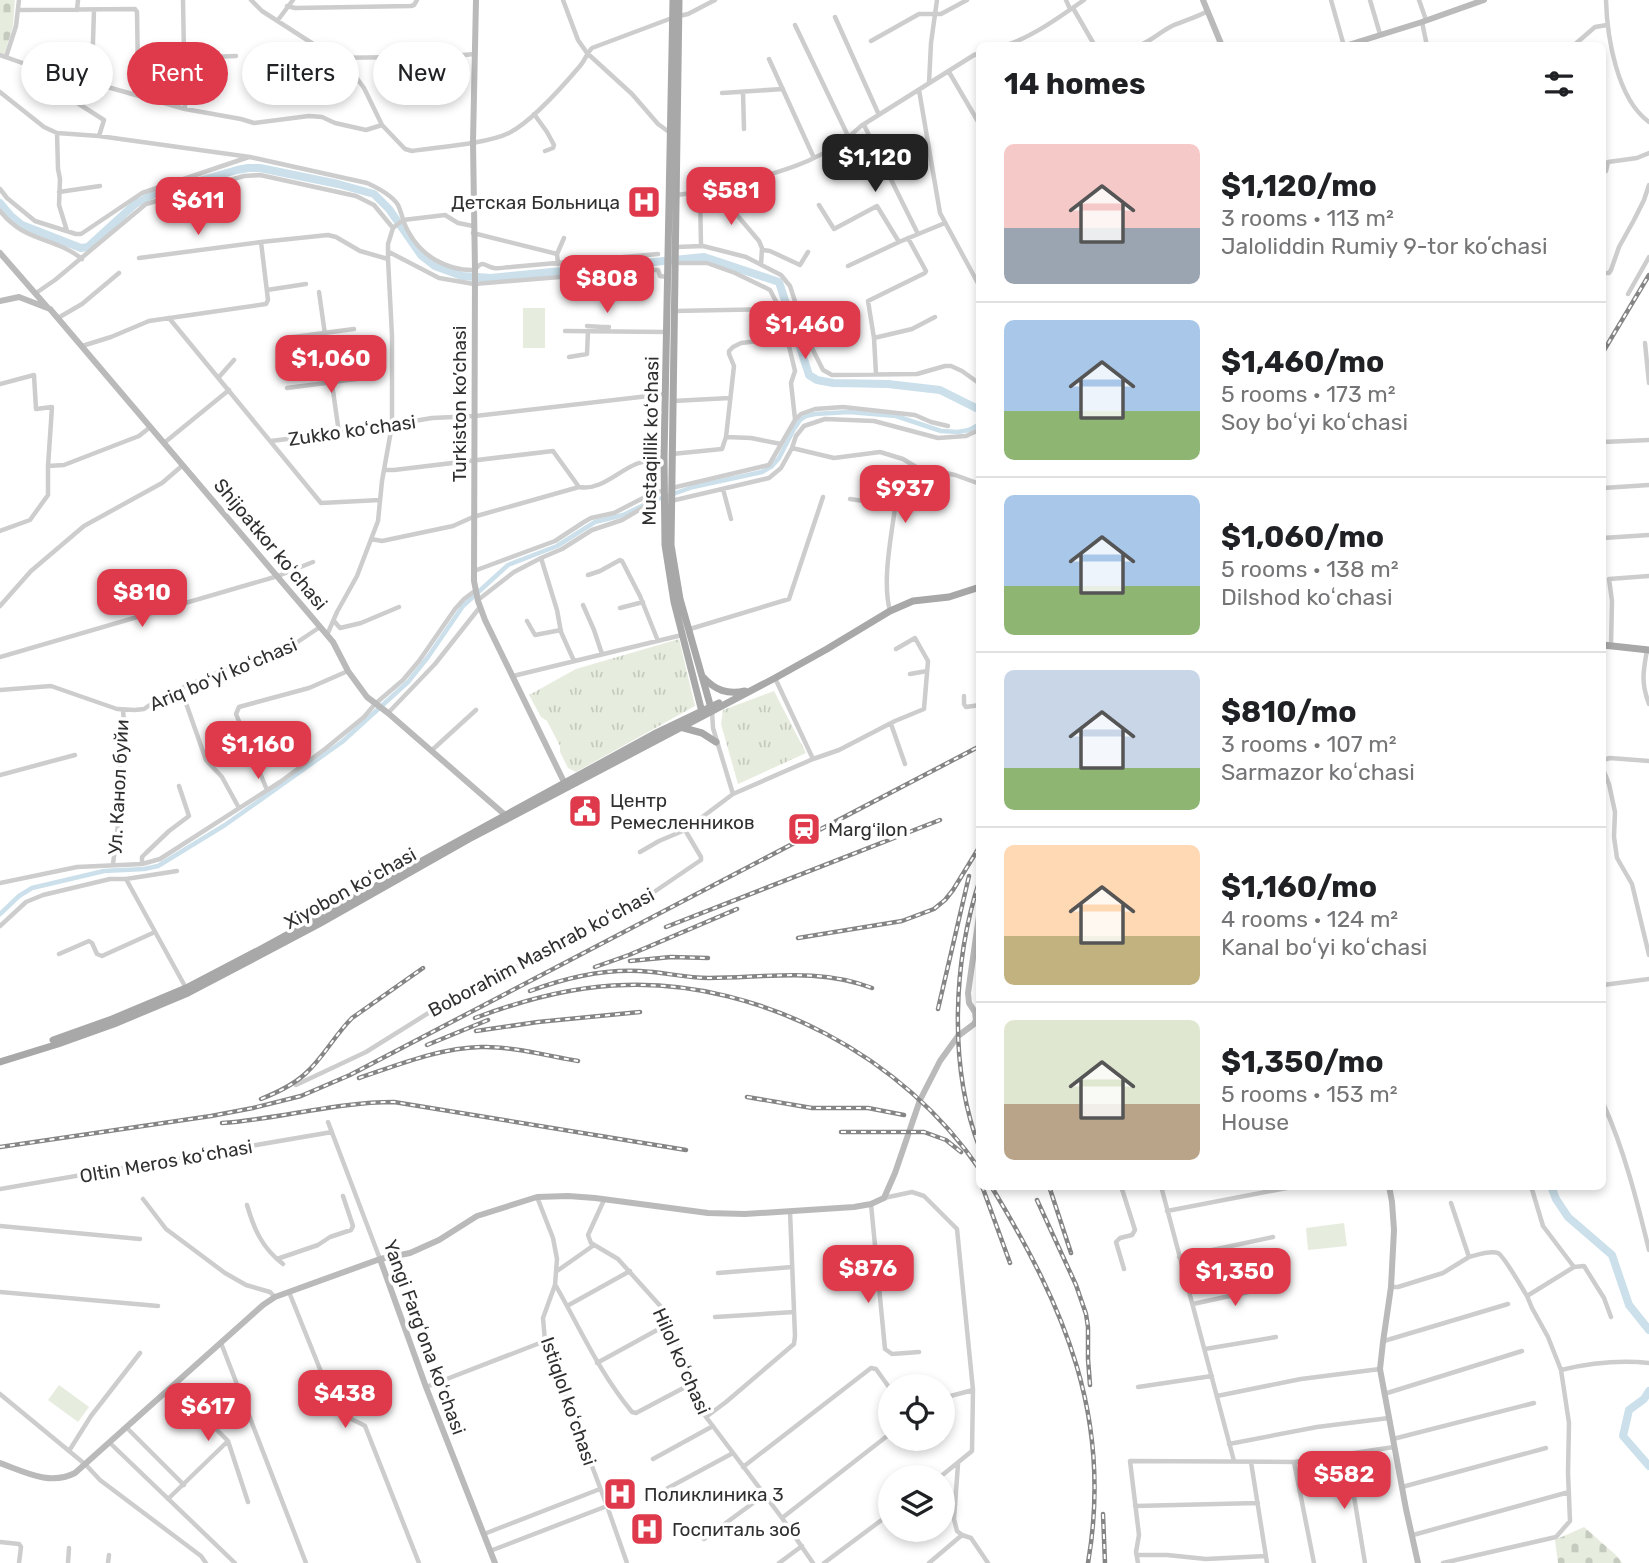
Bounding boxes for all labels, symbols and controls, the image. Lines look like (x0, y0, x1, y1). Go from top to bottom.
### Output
chip: Buy (21, 42, 113, 105)
chip: Rent (127, 42, 228, 105)
chip: Filters (242, 42, 359, 105)
chip: New (373, 42, 470, 105)
icon: filters (1540, 65, 1578, 103)
text: 14 homes (1004, 66, 1146, 102)
pin: $1,120 (818, 134, 932, 194)
text: $1,120 (838, 143, 912, 171)
pin: $581 (690, 168, 772, 227)
text: $1,120/mo (1221, 168, 1377, 204)
icon: home (1060, 172, 1144, 256)
text: $581 (702, 176, 760, 204)
pin: $611 (157, 177, 239, 237)
hospital icon: Детская Больница (625, 183, 663, 221)
text: $611 (172, 186, 224, 214)
place label: Детская Больница (451, 191, 620, 214)
text: 3 rooms · 113 m² (1221, 204, 1394, 232)
text: Jaloliddin Rumiy 9-tor koʼchasi (1221, 232, 1548, 260)
pin: $808 (566, 256, 648, 315)
text: $808 (576, 264, 638, 292)
pin: $1,460 (748, 302, 862, 361)
text: $1,460 (765, 310, 845, 338)
street label: Turkiston ko’chasi (448, 326, 471, 482)
pin: $1,060 (274, 336, 388, 395)
text: $1,060 (291, 344, 371, 372)
text: $1,460/mo (1221, 344, 1384, 380)
icon: home (1060, 348, 1144, 432)
street label: Mustaqillik koʻchasi (638, 356, 663, 526)
text: 5 rooms · 173 m² (1221, 380, 1396, 408)
text: Soy boʻyi koʻchasi (1221, 408, 1408, 436)
street label: Zukko koʻchasi (287, 410, 417, 451)
pin: $937 (864, 466, 946, 525)
street label: Shijoatkor koʻchasi (209, 474, 332, 615)
text: $937 (876, 474, 934, 502)
text: $1,060/mo (1221, 519, 1384, 555)
icon: home (1060, 523, 1144, 607)
text: 5 rooms · 138 m² (1221, 555, 1398, 583)
pin: $810 (101, 570, 183, 629)
text: $810 (113, 578, 171, 606)
text: Dilshod koʻchasi (1221, 583, 1393, 611)
street label: Ariq boʻyi koʻchasi (146, 633, 300, 716)
text: $810/mo (1221, 694, 1356, 730)
icon: home (1060, 698, 1144, 782)
street label: Ул. Канол буйи (103, 719, 134, 855)
pin: $1,160 (201, 722, 315, 781)
text: $1,160 (221, 730, 295, 758)
text: 3 rooms · 107 m² (1221, 730, 1397, 758)
text: Sarmazor koʻchasi (1221, 758, 1415, 786)
place label: Центр Ремесленников (610, 789, 755, 834)
public building icon: Центр Ремесленников (566, 792, 604, 830)
station icon: Margʻilon (785, 810, 823, 848)
place label: Margʻilon (828, 818, 908, 841)
street label: Xiyobon koʻchasi (280, 843, 420, 934)
text: $1,160/mo (1221, 869, 1377, 905)
icon: home (1060, 873, 1144, 957)
street label: Boborahim Mashrab koʻchasi (424, 883, 658, 1022)
text: 4 rooms · 124 m² (1221, 905, 1398, 933)
text: Kanal boʻyi koʻchasi (1221, 933, 1427, 961)
text: $1,350/mo (1221, 1044, 1384, 1080)
icon: home (1060, 1048, 1144, 1132)
text: 5 rooms · 153 m² (1221, 1080, 1398, 1108)
text: House (1221, 1108, 1289, 1136)
street label: Oltin Meros koʻchasi (78, 1135, 254, 1188)
street label: Yangi Fargʻona koʻchasi (379, 1237, 470, 1438)
pin: $876 (827, 1246, 909, 1305)
pin: $1,350 (1178, 1248, 1292, 1308)
text: $876 (839, 1254, 897, 1282)
text: $1,350 (1196, 1257, 1274, 1285)
street label: Hilol koʻchasi (648, 1304, 715, 1418)
street label: Istiqlol koʻchasi (536, 1334, 601, 1468)
pin: $438 (304, 1370, 386, 1430)
map controls (878, 1374, 955, 1542)
button: locate (878, 1374, 955, 1451)
text: $438 (314, 1379, 376, 1407)
pin: $617 (167, 1384, 249, 1443)
text: $617 (181, 1392, 235, 1420)
pin: $582 (1303, 1452, 1385, 1511)
text: $582 (1314, 1460, 1374, 1488)
button: layers (878, 1465, 955, 1542)
hospital icon: Поликлиника 3 (601, 1475, 639, 1513)
place label: Поликлиника 3 (644, 1483, 784, 1506)
hospital icon: Госпиталь зоб (628, 1510, 666, 1548)
place label: Госпиталь зоб (672, 1518, 801, 1541)

